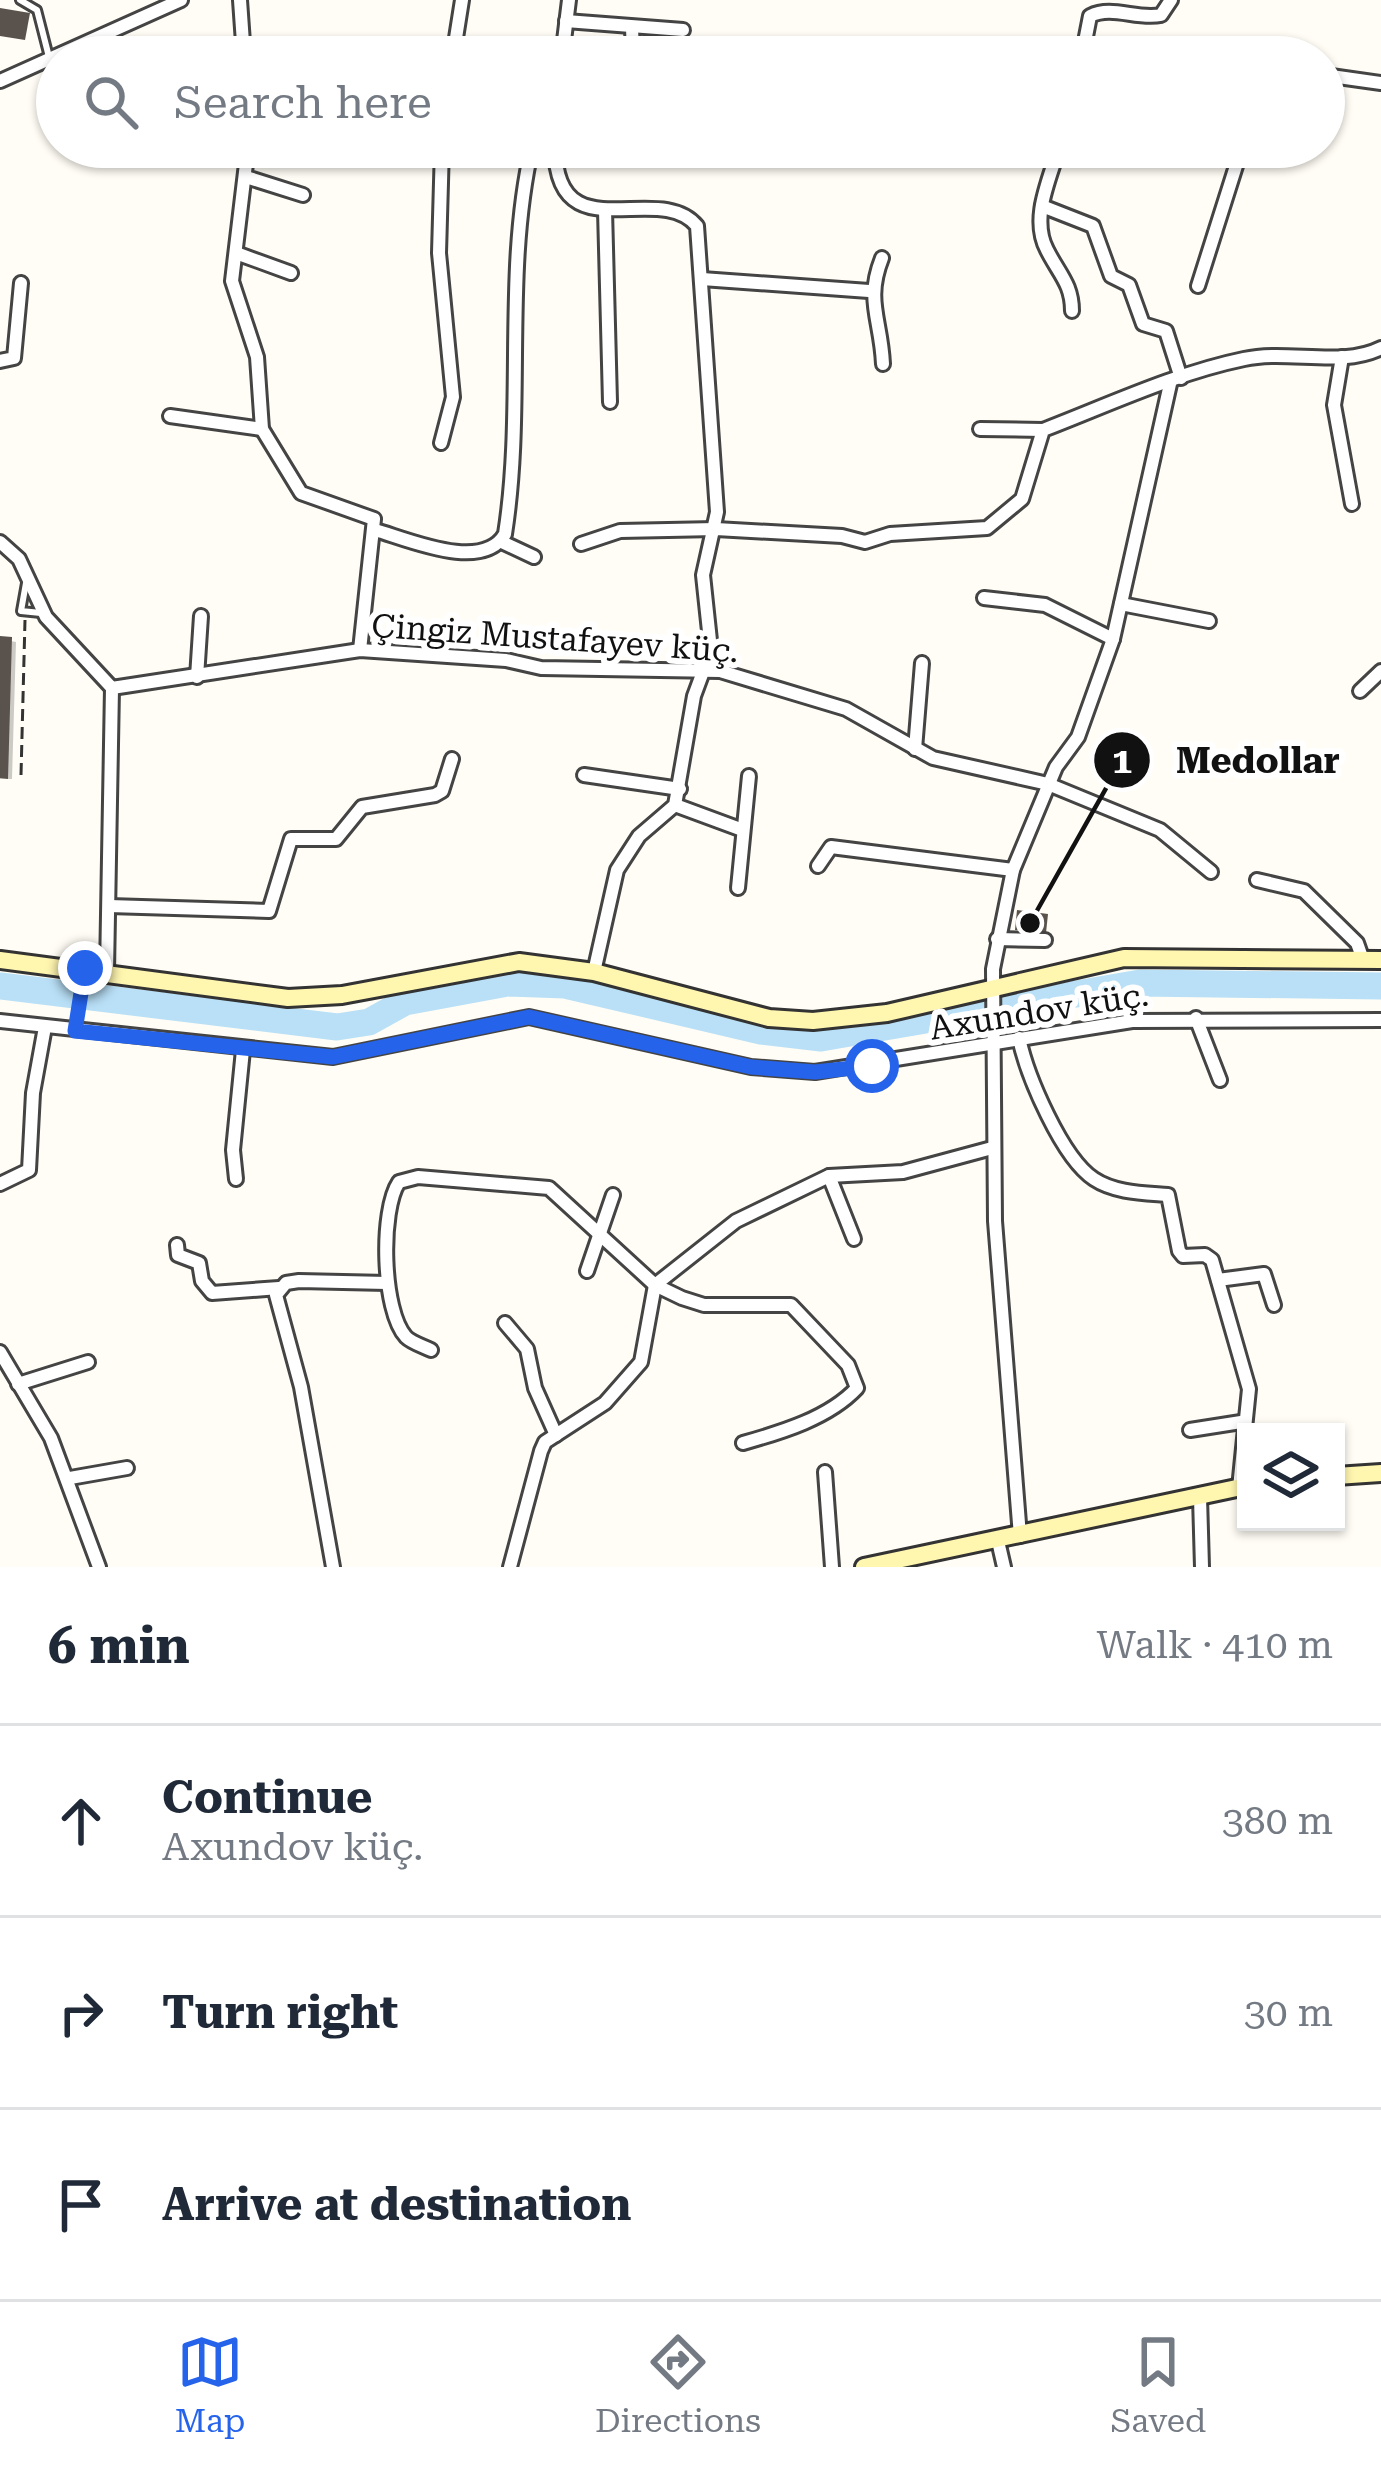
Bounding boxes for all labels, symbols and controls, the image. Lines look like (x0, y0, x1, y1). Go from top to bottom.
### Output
search box (36, 36, 1345, 168)
icon: search (78, 69, 144, 135)
text: Search here (174, 76, 432, 129)
street label: Çingiz Mustafayev küç. (370, 606, 740, 670)
callout: Medollar (1092, 724, 1364, 796)
text: 1 (1112, 740, 1132, 782)
text: Medollar (1176, 740, 1340, 782)
route end (58, 941, 112, 995)
street label: Axundov küç. (927, 974, 1151, 1048)
route start (845, 1039, 899, 1093)
map controls (1237, 1423, 1345, 1531)
button: layers (1237, 1423, 1345, 1531)
text: 6 min (48, 1616, 190, 1675)
text: Walk · 410 m (1097, 1622, 1333, 1668)
text: Continue (162, 1771, 373, 1824)
icon: ahead (48, 1788, 114, 1854)
text: 380 m (1222, 1798, 1333, 1844)
text: Axundov küç. (162, 1824, 423, 1870)
icon: right (48, 1980, 114, 2046)
text: Turn right (162, 1986, 398, 2039)
text: 30 m (1244, 1990, 1333, 2036)
icon: arrive (48, 2172, 114, 2238)
text: Arrive at destination (162, 2178, 631, 2231)
tab: Map (175, 2329, 245, 2440)
tab: Directions (595, 2329, 761, 2440)
tab: Saved (1111, 2329, 1206, 2440)

